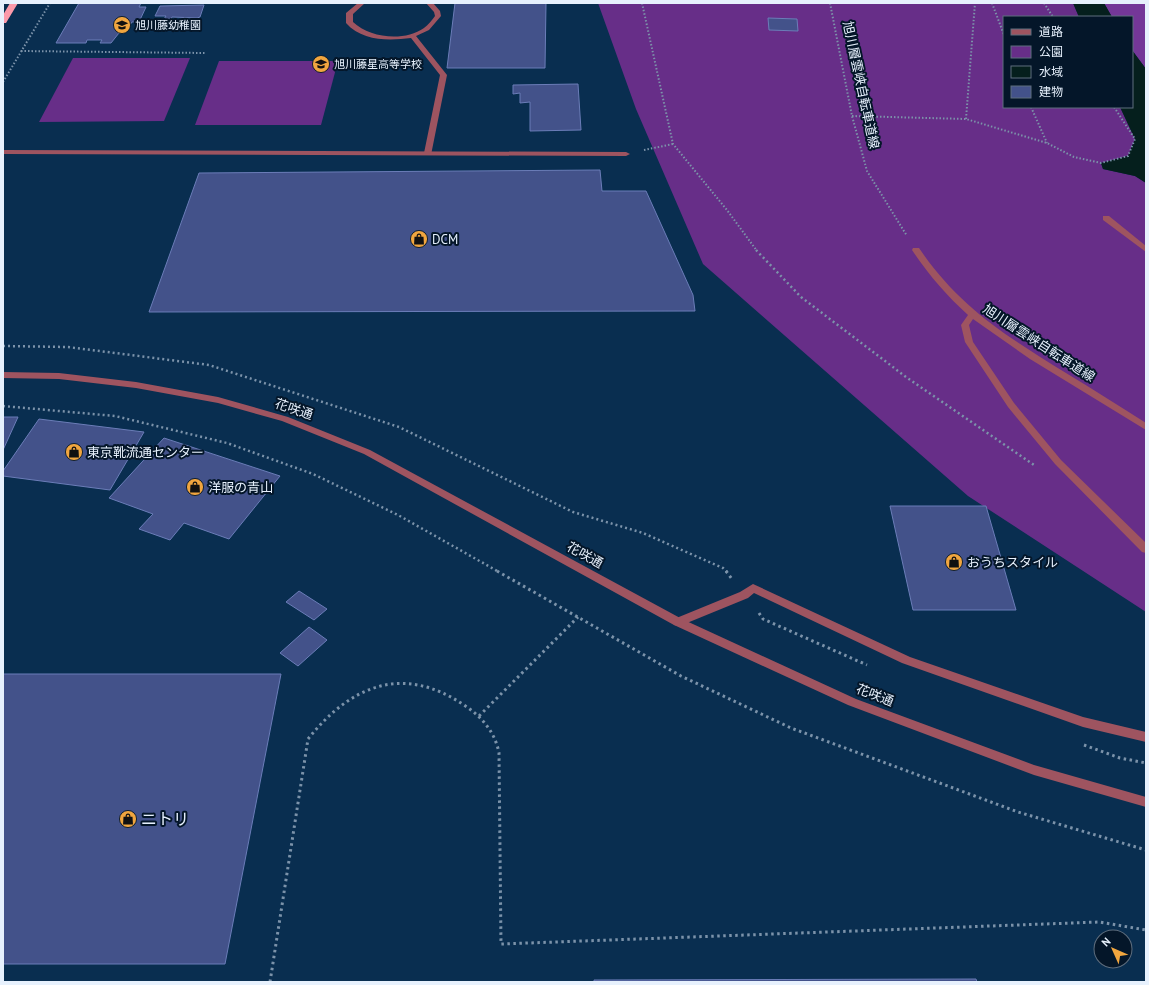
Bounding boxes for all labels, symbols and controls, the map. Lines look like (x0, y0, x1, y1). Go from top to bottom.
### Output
school or university icon: 旭川藤幼稚園 (112, 15, 132, 35)
legend (1003, 16, 1133, 108)
place label: 旭川藤幼稚園 (135, 18, 201, 32)
street label: 旭川層雲峡自転車道線 (839, 20, 883, 150)
text: 道路 (1039, 24, 1063, 39)
text: 公園 (1039, 44, 1063, 59)
school or university icon: 旭川藤星高等学校 (311, 54, 331, 74)
place label: 旭川藤星高等学校 (334, 57, 422, 71)
text: 水域 (1039, 64, 1063, 79)
text: 建物 (1039, 84, 1063, 99)
shop icon: DCM (409, 229, 429, 249)
place label: DCM (432, 231, 458, 248)
street label: 旭川層雲峡自転車道線 (980, 300, 1098, 386)
street label: 花咲通 (273, 395, 315, 423)
shop icon: 東京靴流通センター (64, 442, 84, 462)
place label: 東京靴流通センター (87, 444, 204, 461)
shop icon: 洋服の青山 (185, 477, 205, 497)
place label: 洋服の青山 (208, 479, 273, 496)
street label: 花咲通 (564, 538, 606, 572)
shop icon: おうちスタイル (944, 552, 964, 572)
place label: おうちスタイル (967, 554, 1058, 571)
street label: 花咲通 (854, 680, 896, 710)
shop icon: ニトリ (118, 809, 138, 829)
place label: ニトリ (141, 809, 189, 829)
north arrow (1093, 929, 1133, 969)
text: N (1098, 934, 1113, 949)

